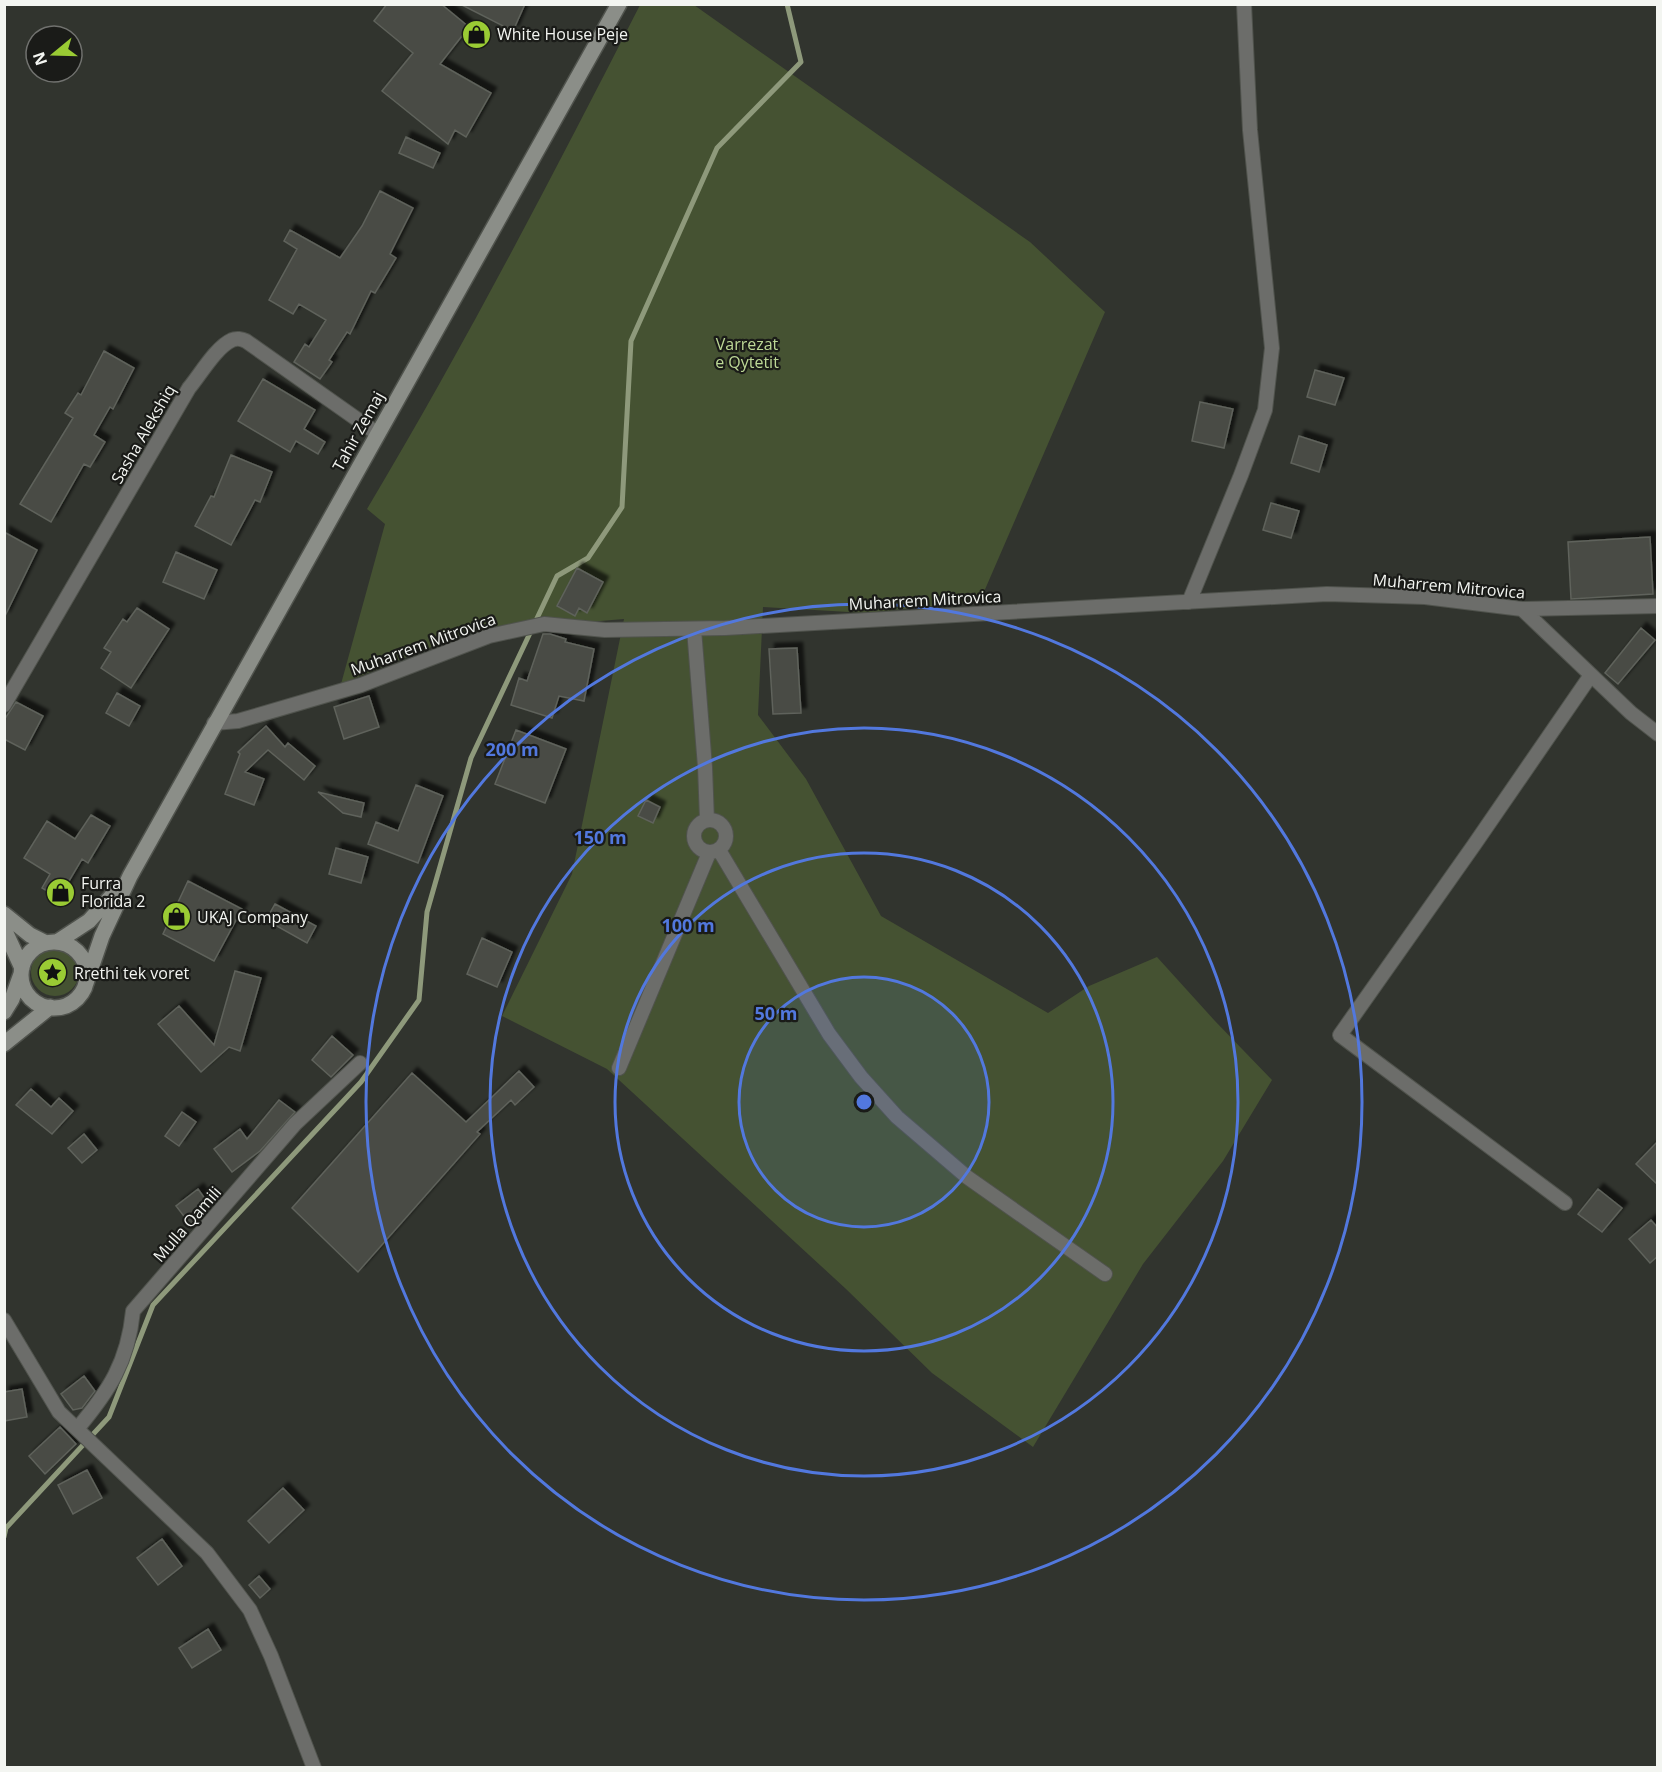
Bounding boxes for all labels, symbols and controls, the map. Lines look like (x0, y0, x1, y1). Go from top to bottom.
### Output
shop icon: White House Peje (460, 18, 492, 50)
place label: White House Peje (497, 23, 628, 45)
north arrow (24, 24, 84, 84)
text: N (27, 49, 52, 69)
park label: Varrezat e Qytetit (715, 333, 779, 373)
street label: Sasha Alekshiq (106, 380, 180, 488)
street label: Tahir Zemaj (327, 387, 389, 475)
street label: Muharrem Mitrovica (1372, 568, 1526, 604)
street label: Muharrem Mitrovica (848, 585, 1002, 615)
street label: Muharrem Mitrovica (347, 608, 499, 680)
text: 200 m (485, 737, 539, 761)
text: 150 m (573, 825, 627, 849)
place label: Furra Florida 2 (81, 872, 145, 912)
shop icon: Furra Florida 2 (44, 876, 76, 908)
shop icon: UKAJ Company (160, 901, 192, 933)
place label: UKAJ Company (197, 906, 309, 928)
text: 100 m (661, 913, 715, 937)
place icon: Rrethi tek voret (37, 957, 69, 989)
place label: Rrethi tek voret (74, 962, 190, 984)
text: 50 m (755, 1001, 797, 1025)
centre of rings (854, 1092, 874, 1112)
street label: Mulla Qamili (148, 1181, 226, 1267)

